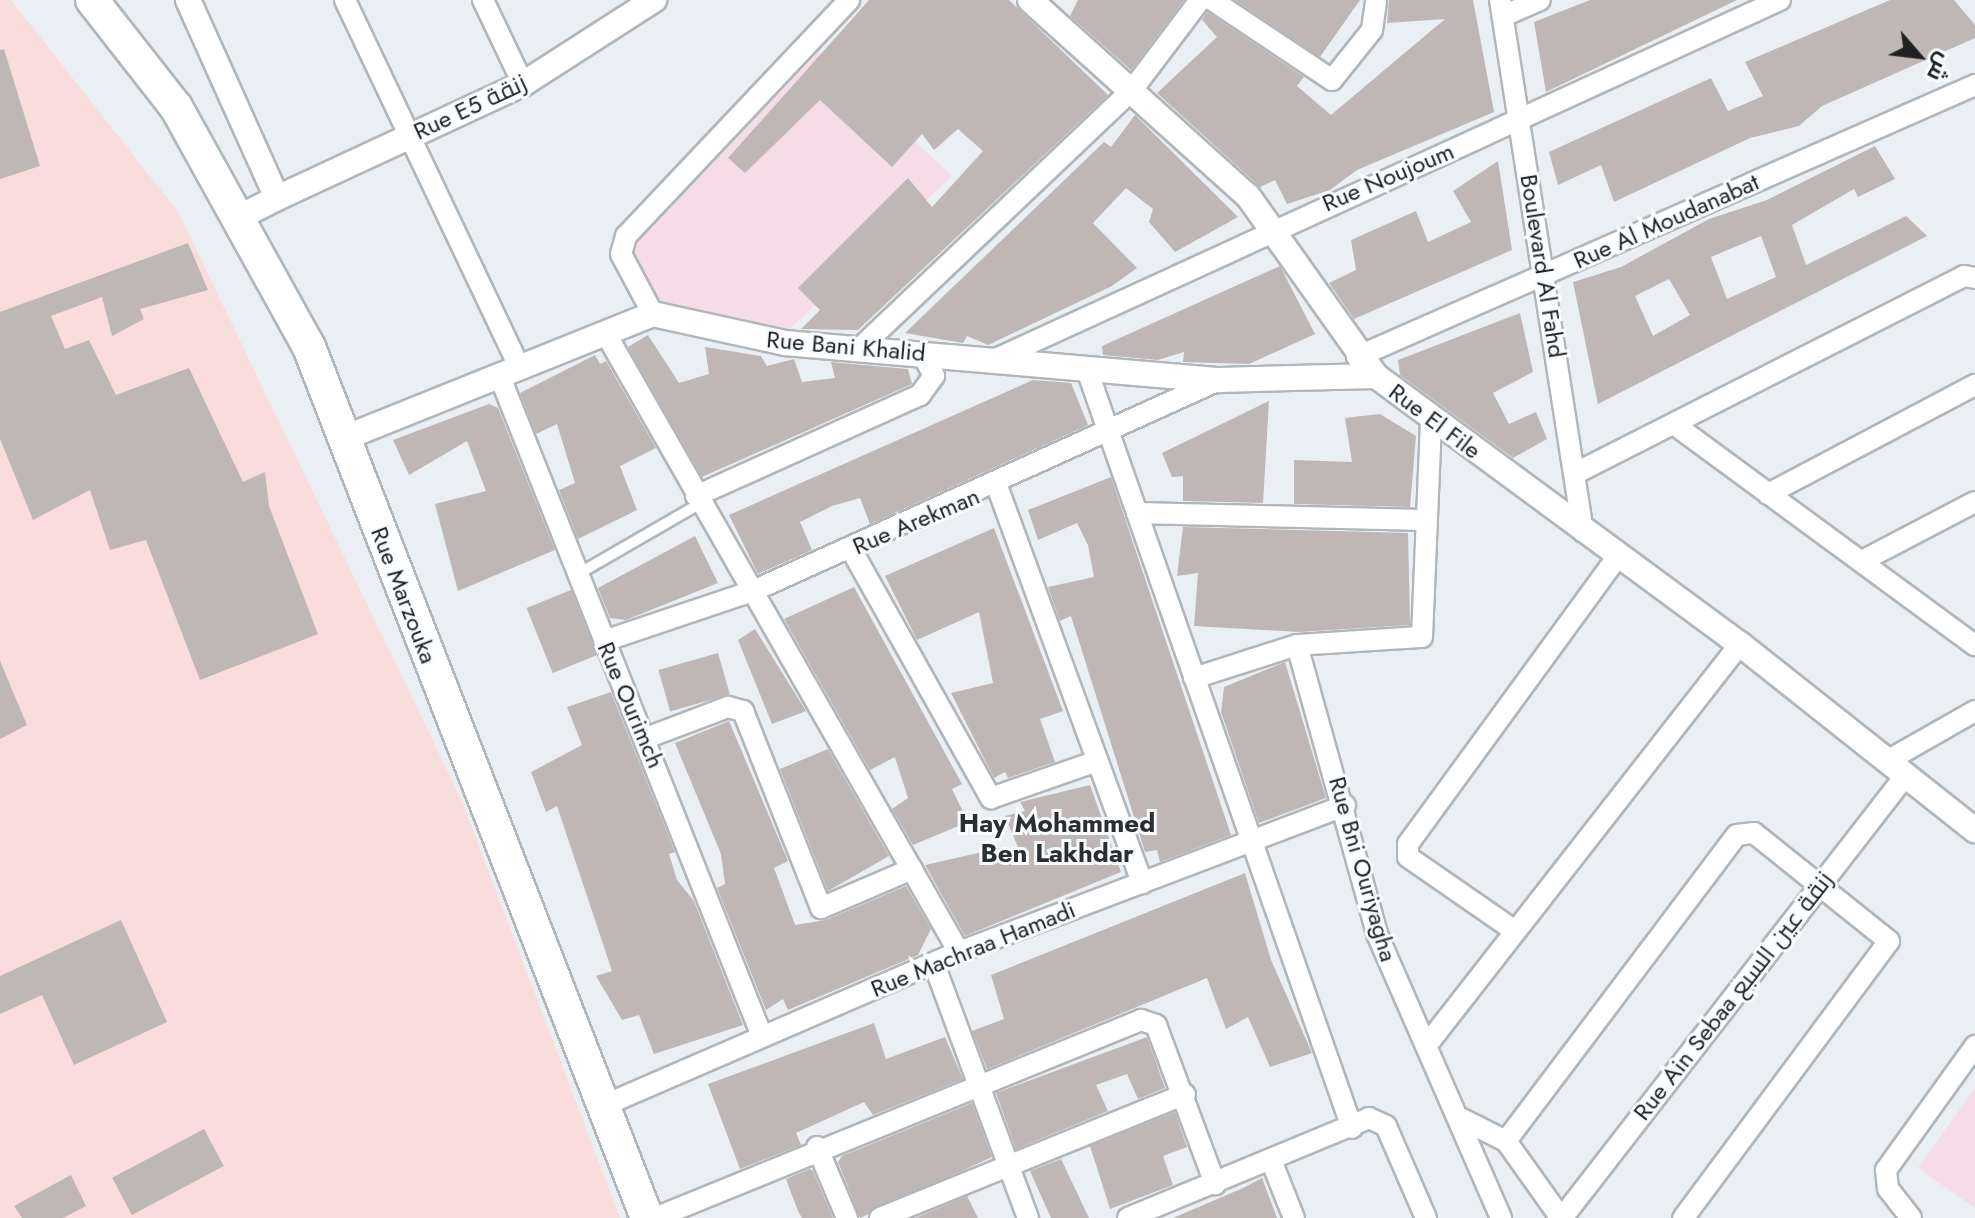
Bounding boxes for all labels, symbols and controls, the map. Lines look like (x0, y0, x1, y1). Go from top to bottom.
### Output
north arrow (1879, 16, 1959, 96)
text: ش (1919, 47, 1961, 87)
street label: Rue E5 زنقة (409, 68, 531, 146)
street label: Rue Noujoum (1318, 136, 1458, 218)
street label: Rue Al Moudanabat (1569, 167, 1763, 275)
street label: Boulevard Al Fahd (1514, 172, 1572, 360)
street label: Rue Bani Khalid (765, 325, 927, 367)
street label: Rue El File (1383, 377, 1487, 465)
street label: Rue Arekman (848, 481, 984, 561)
street label: Rue Marzouka (365, 523, 443, 667)
street label: Rue Ourimch (591, 638, 671, 772)
street label: Rue Bni Ouriyagha (1323, 773, 1403, 965)
district label: Hay Mohammed Ben Lakhdar (959, 808, 1155, 870)
street label: Rue Ain Sebaa زنقة عين السبع (1627, 866, 1839, 1126)
street label: Rue Machraa Hamadi (867, 895, 1079, 1003)

